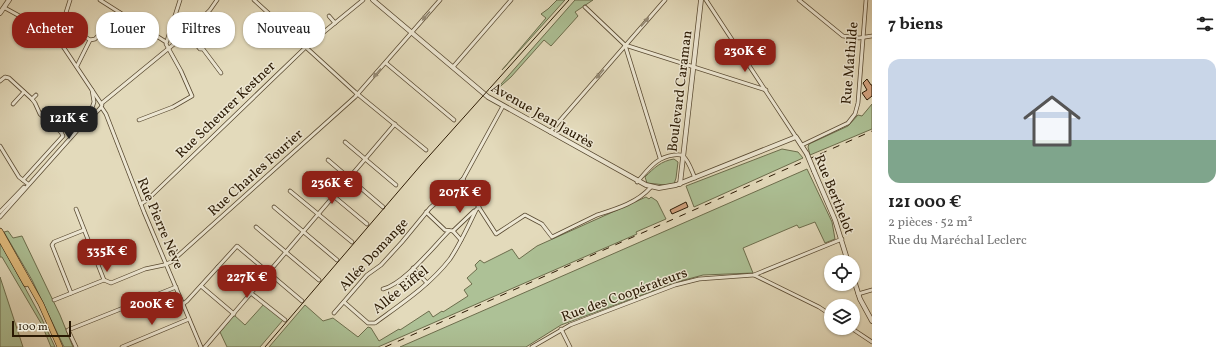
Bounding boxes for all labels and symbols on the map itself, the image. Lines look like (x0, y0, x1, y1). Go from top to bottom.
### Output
one-way arrow (421, 11, 430, 22)
one-way arrow (640, 18, 649, 27)
street label: Rue Mathilde (837, 21, 864, 105)
street label: Boulevard Caraman (664, 29, 697, 153)
pin: 230K € (712, 39, 778, 73)
street label: Rue Scheurer Kestner (172, 57, 280, 163)
one-way arrow (373, 67, 382, 78)
one-way arrow (595, 69, 604, 80)
street label: Avenue Jean Jaurès (487, 79, 597, 154)
pin: 121K € (36, 106, 102, 140)
street label: Rue Charles Fourier (204, 125, 308, 221)
street label: Rue Berthelot (809, 152, 858, 237)
pin: 236K € (299, 171, 365, 205)
street label: Rue Pierre Nève (132, 175, 188, 273)
pin: 207K € (427, 180, 493, 214)
street label: Allée Domange (335, 214, 413, 296)
pin: 335K € (74, 239, 140, 273)
street label: Allée Eiffel (369, 262, 433, 319)
street label: Rue des Coopérateurs (559, 264, 690, 327)
pin: 227K € (214, 265, 280, 299)
pin: 200K € (119, 292, 185, 326)
scale bar (12, 319, 71, 338)

